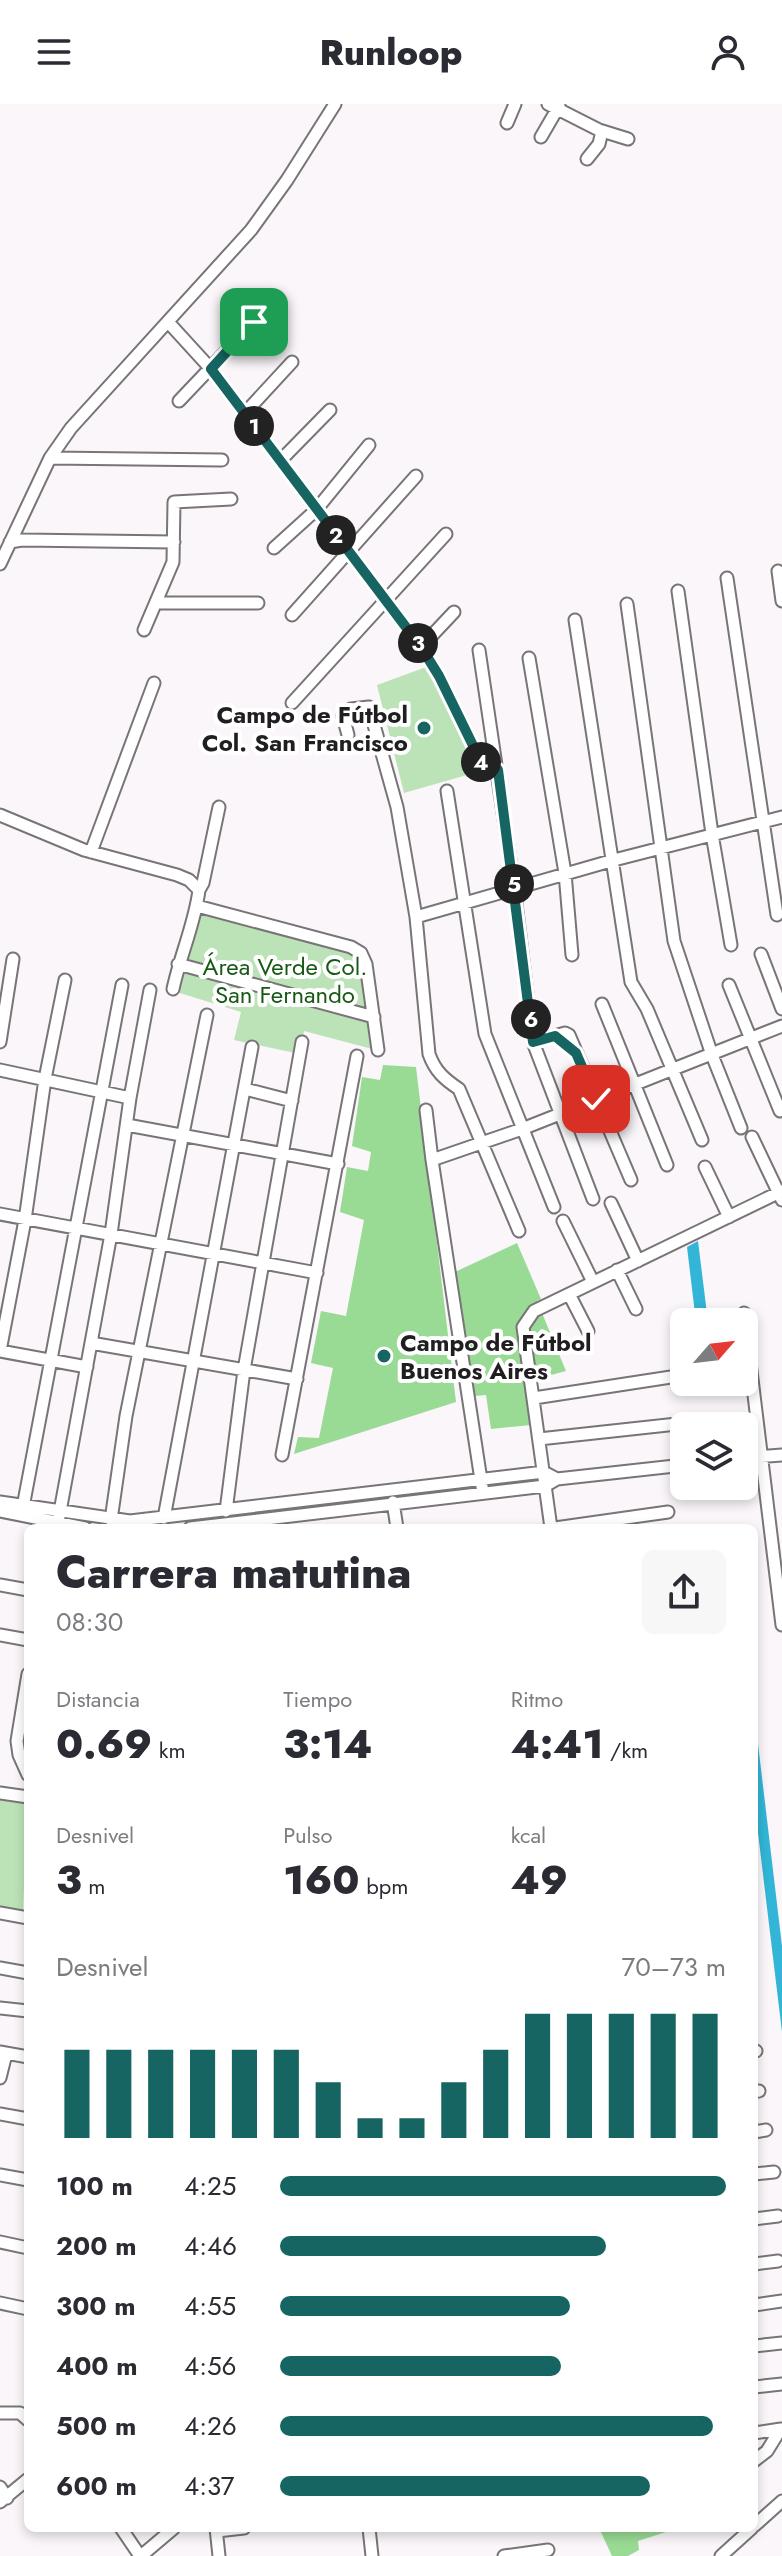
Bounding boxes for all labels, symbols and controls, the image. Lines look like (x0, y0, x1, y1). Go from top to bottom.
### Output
text: Runloop (320, 26, 462, 78)
icon: menu (32, 30, 76, 74)
icon: person (706, 30, 750, 74)
pin (220, 288, 288, 356)
icon: arrive (232, 300, 276, 344)
pin: 1 (234, 406, 274, 446)
text: 1 (248, 410, 260, 442)
pin: 2 (316, 515, 356, 555)
text: 2 (329, 519, 343, 551)
pin: 3 (398, 623, 438, 663)
text: 3 (411, 627, 425, 659)
place label: Campo de Fútbol Col. San Francisco (202, 697, 408, 760)
marker: Campo de Fútbol Col. San Francisco (415, 719, 433, 737)
pin: 4 (461, 742, 501, 782)
text: 4 (473, 746, 489, 778)
pin: 5 (494, 864, 534, 904)
text: 5 (507, 868, 521, 900)
park label: Área Verde Col. San Fernando (203, 949, 367, 1012)
pin: 6 (511, 999, 551, 1039)
text: 6 (524, 1003, 538, 1035)
pin (562, 1065, 630, 1133)
icon: check (574, 1077, 618, 1121)
north arrow (670, 1308, 758, 1396)
map controls (670, 1308, 758, 1500)
place label: Campo de Fútbol Buenos Aires (400, 1325, 592, 1388)
marker: Campo de Fútbol Buenos Aires (375, 1347, 393, 1365)
button: layers (670, 1412, 758, 1500)
text: Carrera matutina (56, 1541, 411, 1605)
button: share (642, 1550, 726, 1634)
text: 08:30 (56, 1603, 123, 1641)
text: Distancia (56, 1683, 140, 1715)
text: Tiempo (283, 1683, 352, 1715)
text: Ritmo (511, 1683, 563, 1715)
text: 0.69 (56, 1715, 152, 1773)
text: 3:14 (283, 1715, 373, 1773)
text: 4:41 (511, 1715, 603, 1773)
text: km (152, 1734, 186, 1766)
text: /km (603, 1734, 648, 1766)
text: Desnivel (56, 1819, 134, 1851)
text: Pulso (283, 1819, 332, 1851)
text: kcal (511, 1819, 546, 1851)
text: 3 (56, 1851, 82, 1909)
text: 160 (283, 1851, 360, 1909)
text: 49 (511, 1851, 568, 1909)
text: m (82, 1870, 106, 1902)
text: bpm (360, 1870, 408, 1902)
text: Desnivel (56, 1948, 148, 1986)
text: 70–73 m (622, 1948, 726, 1986)
text: 100 m (56, 2167, 133, 2205)
text: 4:25 (184, 2167, 236, 2205)
text: 200 m (56, 2227, 137, 2265)
text: 4:46 (184, 2227, 237, 2265)
text: 300 m (56, 2287, 136, 2325)
text: 4:55 (184, 2287, 236, 2325)
text: 400 m (56, 2347, 138, 2385)
text: 4:56 (184, 2347, 237, 2385)
text: 500 m (56, 2407, 136, 2445)
text: 4:26 (184, 2407, 237, 2445)
text: 600 m (56, 2467, 137, 2505)
text: 4:37 (184, 2467, 234, 2505)

